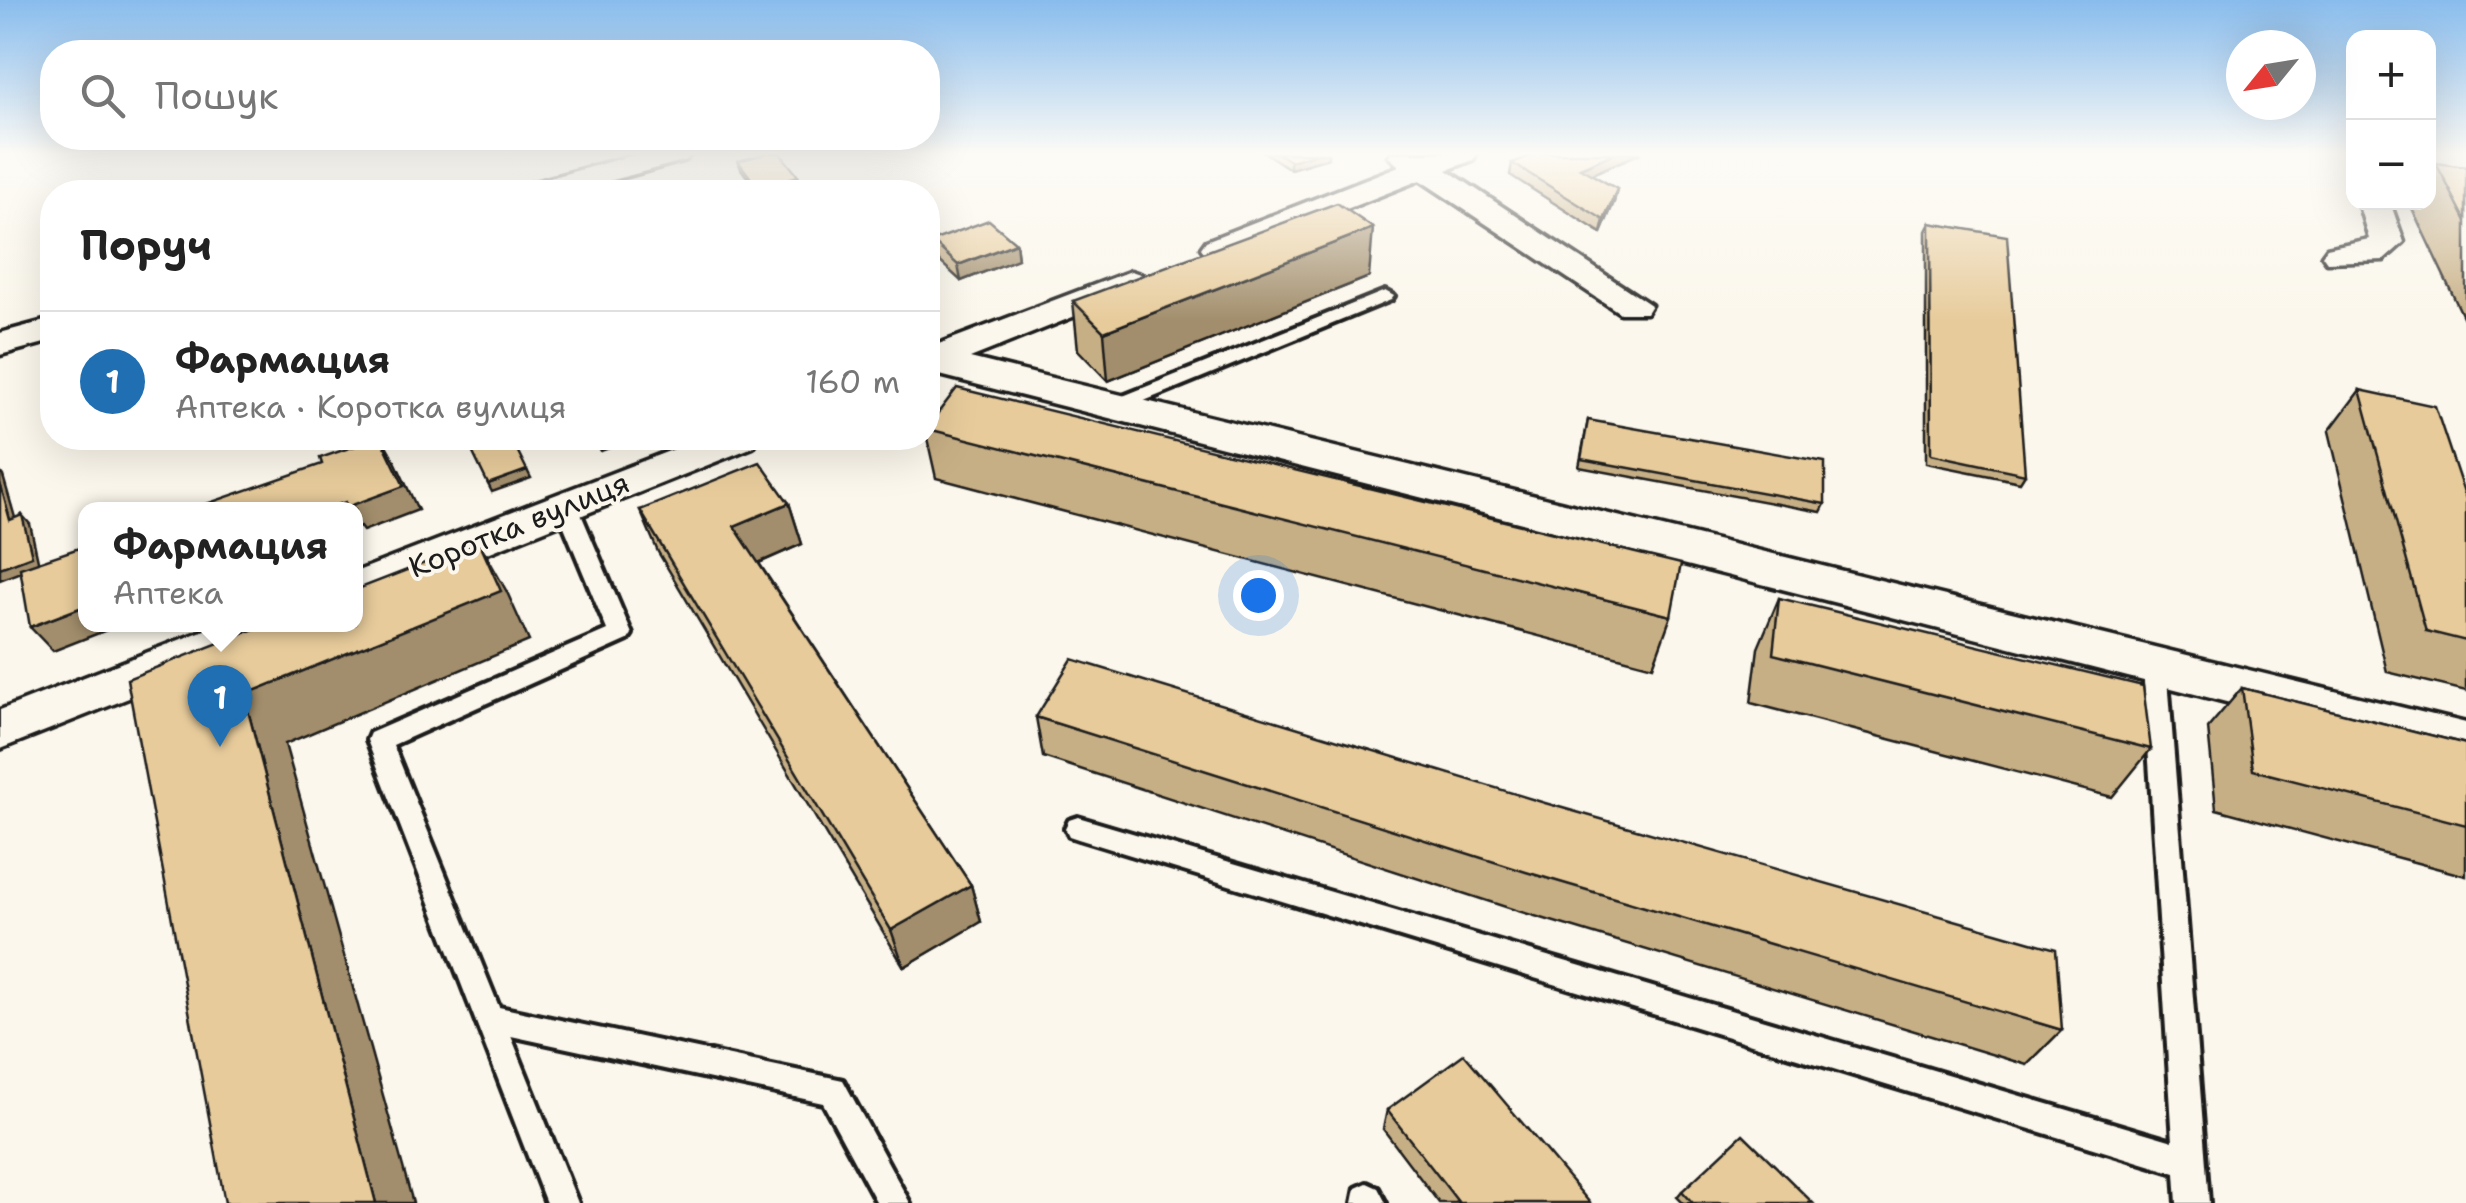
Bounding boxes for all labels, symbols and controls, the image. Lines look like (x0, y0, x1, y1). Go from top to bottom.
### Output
north arrow (2226, 30, 2316, 120)
map controls (2346, 30, 2436, 210)
button: + (2346, 30, 2436, 120)
search box (40, 40, 940, 150)
icon: search (75, 68, 130, 123)
text: Пошук (155, 70, 278, 121)
button: − (2346, 120, 2436, 210)
text: Поруч (80, 217, 212, 273)
text: Фармация (175, 334, 390, 385)
text: 1 (105, 360, 120, 403)
text: 160 m (805, 360, 900, 403)
text: Аптека · Коротка вулиця (175, 385, 567, 428)
street label: Коротка вулиця (402, 462, 635, 587)
popup (78, 502, 363, 632)
text: Фармация (113, 520, 328, 571)
your location (1233, 570, 1284, 621)
text: Аптека (113, 571, 223, 614)
pin: 1 (188, 664, 252, 747)

